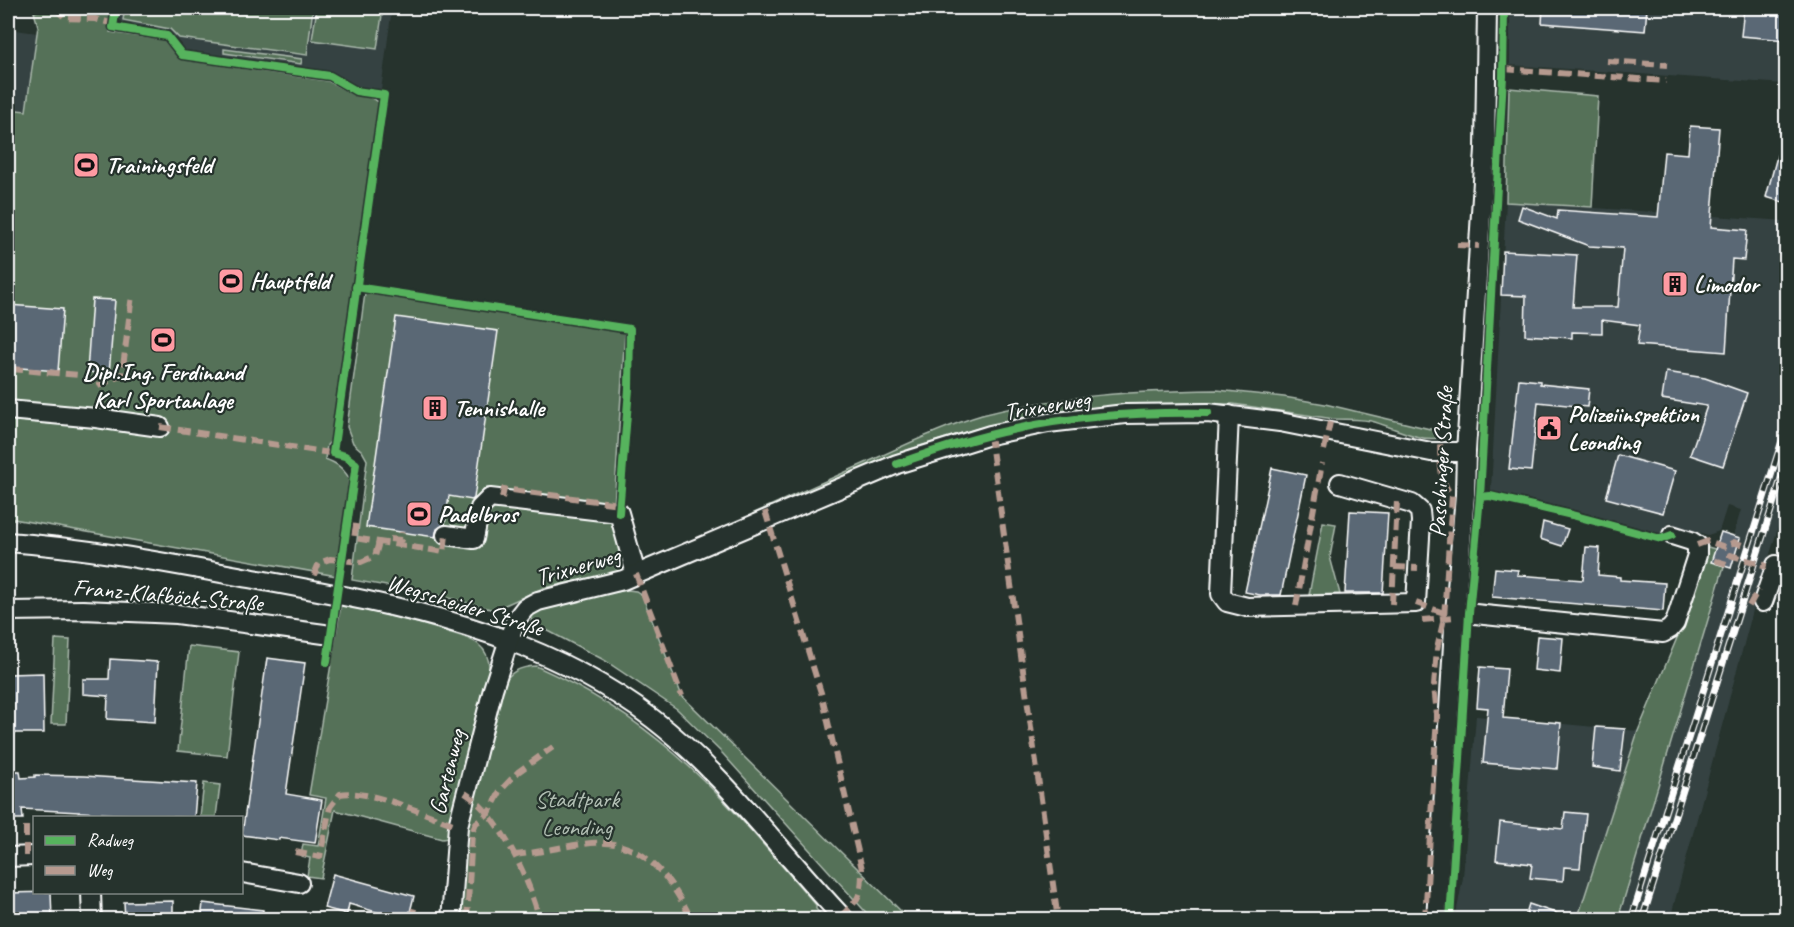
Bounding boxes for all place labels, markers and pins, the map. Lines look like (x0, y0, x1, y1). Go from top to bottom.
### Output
sports icon: Trainingsfeld (71, 150, 101, 180)
place label: Trainingsfeld (106, 150, 217, 180)
sports icon: Hauptfeld (216, 266, 246, 296)
place label: Hauptfeld (250, 266, 334, 296)
building icon: Limodor (1660, 269, 1690, 299)
place label: Limodor (1694, 269, 1761, 299)
sports icon: Dipl.Ing. Ferdinand Karl Sportanlage (148, 325, 178, 355)
place label: Dipl.Ing. Ferdinand Karl Sportanlage (83, 357, 248, 415)
building icon: Tennishalle (420, 393, 450, 423)
place label: Tennishalle (454, 393, 546, 423)
place label: Polizeiinspektion Leonding (1568, 399, 1700, 457)
public building icon: Polizeiinspektion Leonding (1534, 413, 1564, 443)
sports icon: Padelbros (404, 499, 434, 529)
place label: Padelbros (438, 499, 520, 529)

